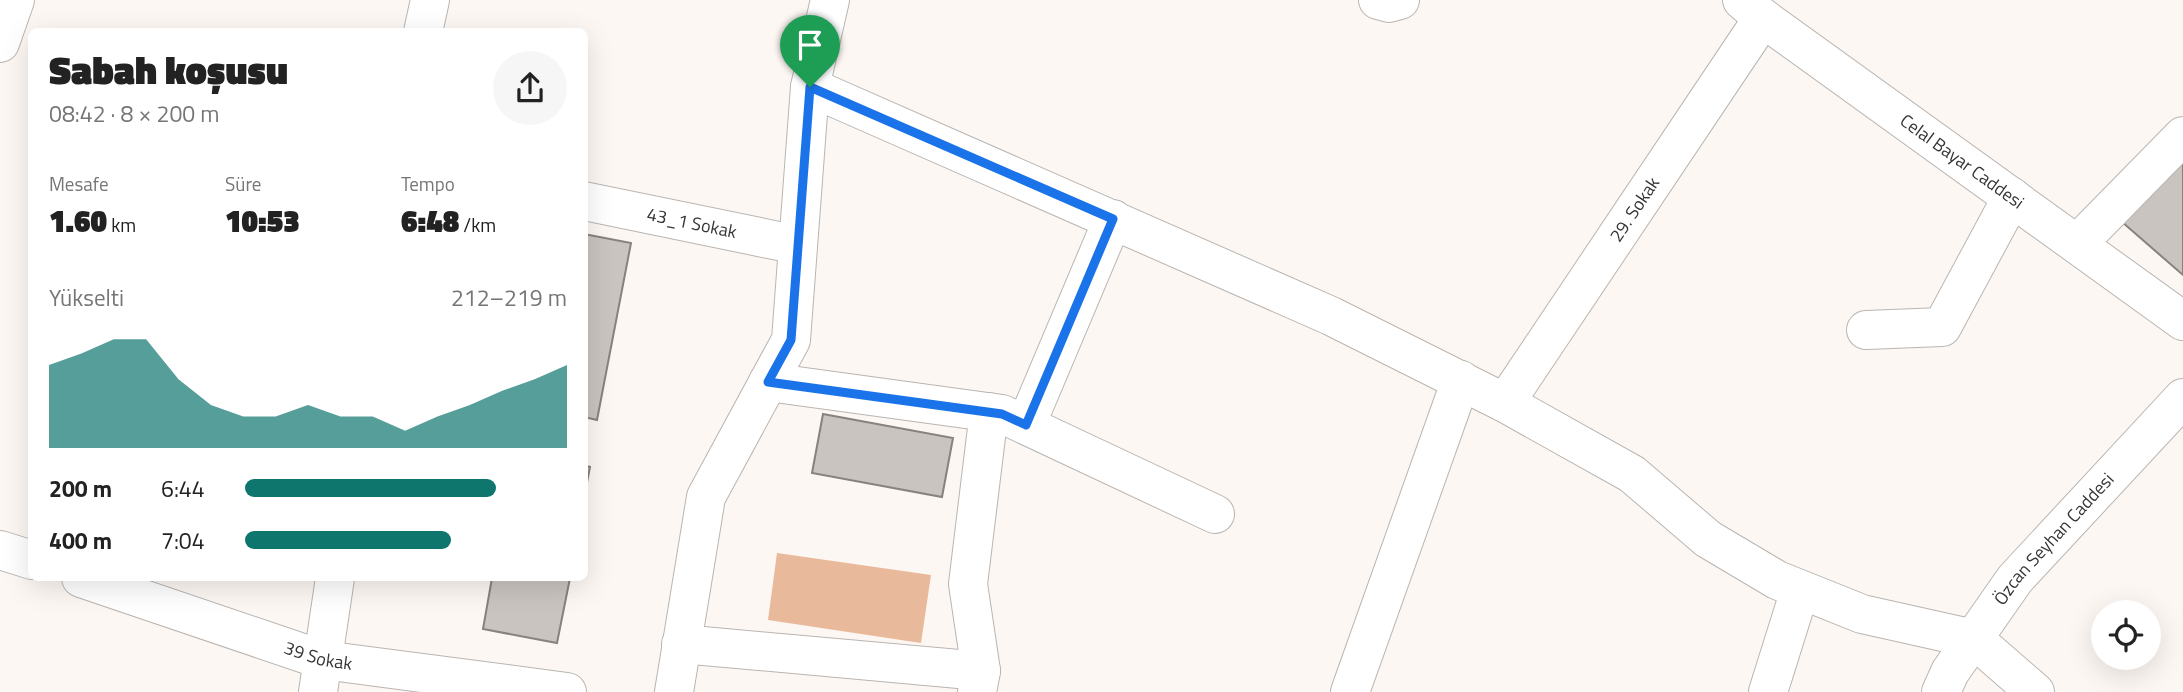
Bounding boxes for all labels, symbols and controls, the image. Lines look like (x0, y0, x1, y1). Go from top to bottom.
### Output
pin (780, 15, 840, 87)
icon: arrive (791, 26, 829, 64)
text: Sabah koşusu (49, 41, 288, 99)
button: share (493, 51, 567, 125)
text: 08:42 · 8 × 200 m (49, 96, 219, 131)
street label: Celal Bayar Caddesi (1895, 107, 2030, 215)
text: Mesafe (49, 169, 109, 198)
text: Süre (225, 169, 261, 198)
text: Tempo (401, 169, 455, 198)
street label: 29. Sokak (1603, 171, 1666, 247)
text: 1.60 (49, 198, 107, 244)
text: 10:53 (225, 198, 300, 244)
text: 6:48 (401, 198, 459, 244)
street label: 43_1 Sokak (644, 200, 740, 245)
text: km (107, 210, 136, 239)
text: /km (459, 210, 496, 239)
text: Yükselti (49, 280, 124, 315)
text: 212–219 m (451, 280, 567, 315)
street label: Özcan Seyhan Caddesi (1987, 467, 2120, 610)
text: 200 m (49, 471, 112, 506)
text: 6:44 (161, 471, 205, 506)
text: 400 m (49, 523, 112, 558)
text: 7:04 (161, 523, 205, 558)
map controls (2091, 600, 2161, 670)
button: locate (2091, 600, 2161, 670)
street label: 39 Sokak (281, 634, 354, 677)

